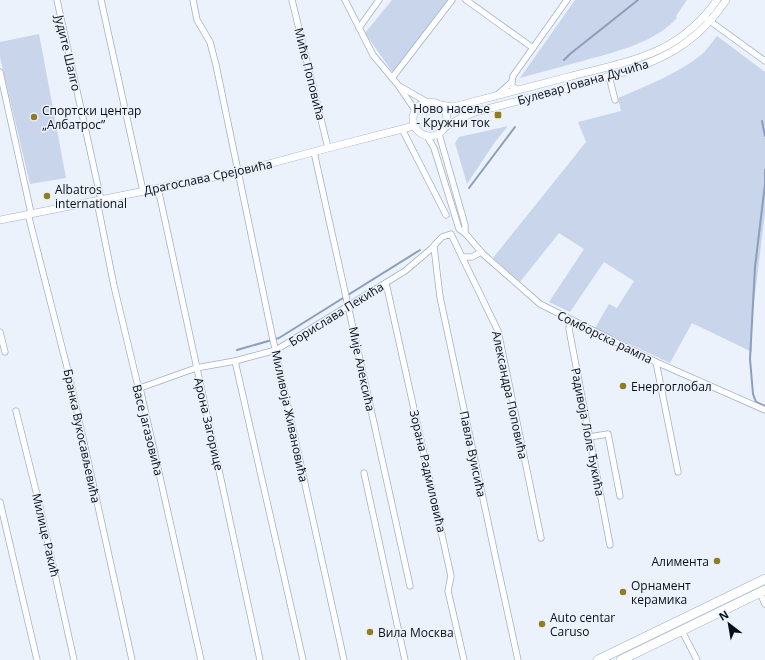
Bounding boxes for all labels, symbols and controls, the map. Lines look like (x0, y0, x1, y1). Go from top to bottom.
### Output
street label: Јудите Шалго (51, 12, 85, 93)
street label: Миће Поповића (290, 26, 330, 122)
street label: Булевар Јована Дучића (516, 55, 650, 109)
place label: Ново насеље - Кружни ток (413, 100, 491, 131)
place label: Спортски центар „Албатрос” (42, 102, 141, 133)
marker: Ново насеље - Кружни ток (493, 110, 503, 120)
marker: Спортски центар „Албатрос” (29, 112, 39, 122)
street label: Драгослава Срејовића (142, 155, 274, 199)
place label: Albatros international (55, 181, 127, 212)
marker: Albatros international (42, 191, 52, 201)
street label: Борислава Пекића (285, 278, 387, 350)
street label: Сомборска рампа (555, 307, 655, 367)
street label: Мије Алексића (345, 325, 379, 413)
street label: Александра Поповића (488, 329, 532, 461)
street label: Миливоја Живановића (268, 348, 312, 484)
street label: Радивоја Лоле Ђукића (567, 366, 609, 498)
street label: Бранка Вукосављевића (59, 367, 105, 505)
street label: Арона Загорице (190, 376, 228, 472)
place label: Енергоглобал (631, 378, 712, 395)
marker: Енергоглобал (618, 381, 628, 391)
street label: Васе Јагазовића (128, 383, 168, 477)
street label: Зорана Радмиловића (406, 408, 450, 534)
street label: Павла Вуисића (456, 409, 490, 499)
street label: Милице Ракић (28, 492, 64, 578)
place label: Алимента (651, 553, 709, 570)
marker: Алимента (712, 556, 722, 566)
place label: Орнамент керамика (631, 577, 691, 608)
marker: Орнамент керамика (618, 587, 628, 597)
north arrow (709, 604, 749, 644)
text: N (716, 606, 731, 624)
place label: Auto centar Caruso (550, 609, 615, 640)
marker: Auto centar Caruso (537, 619, 547, 629)
place label: Вила Москва (378, 624, 454, 641)
marker: Вила Москва (365, 627, 375, 637)

